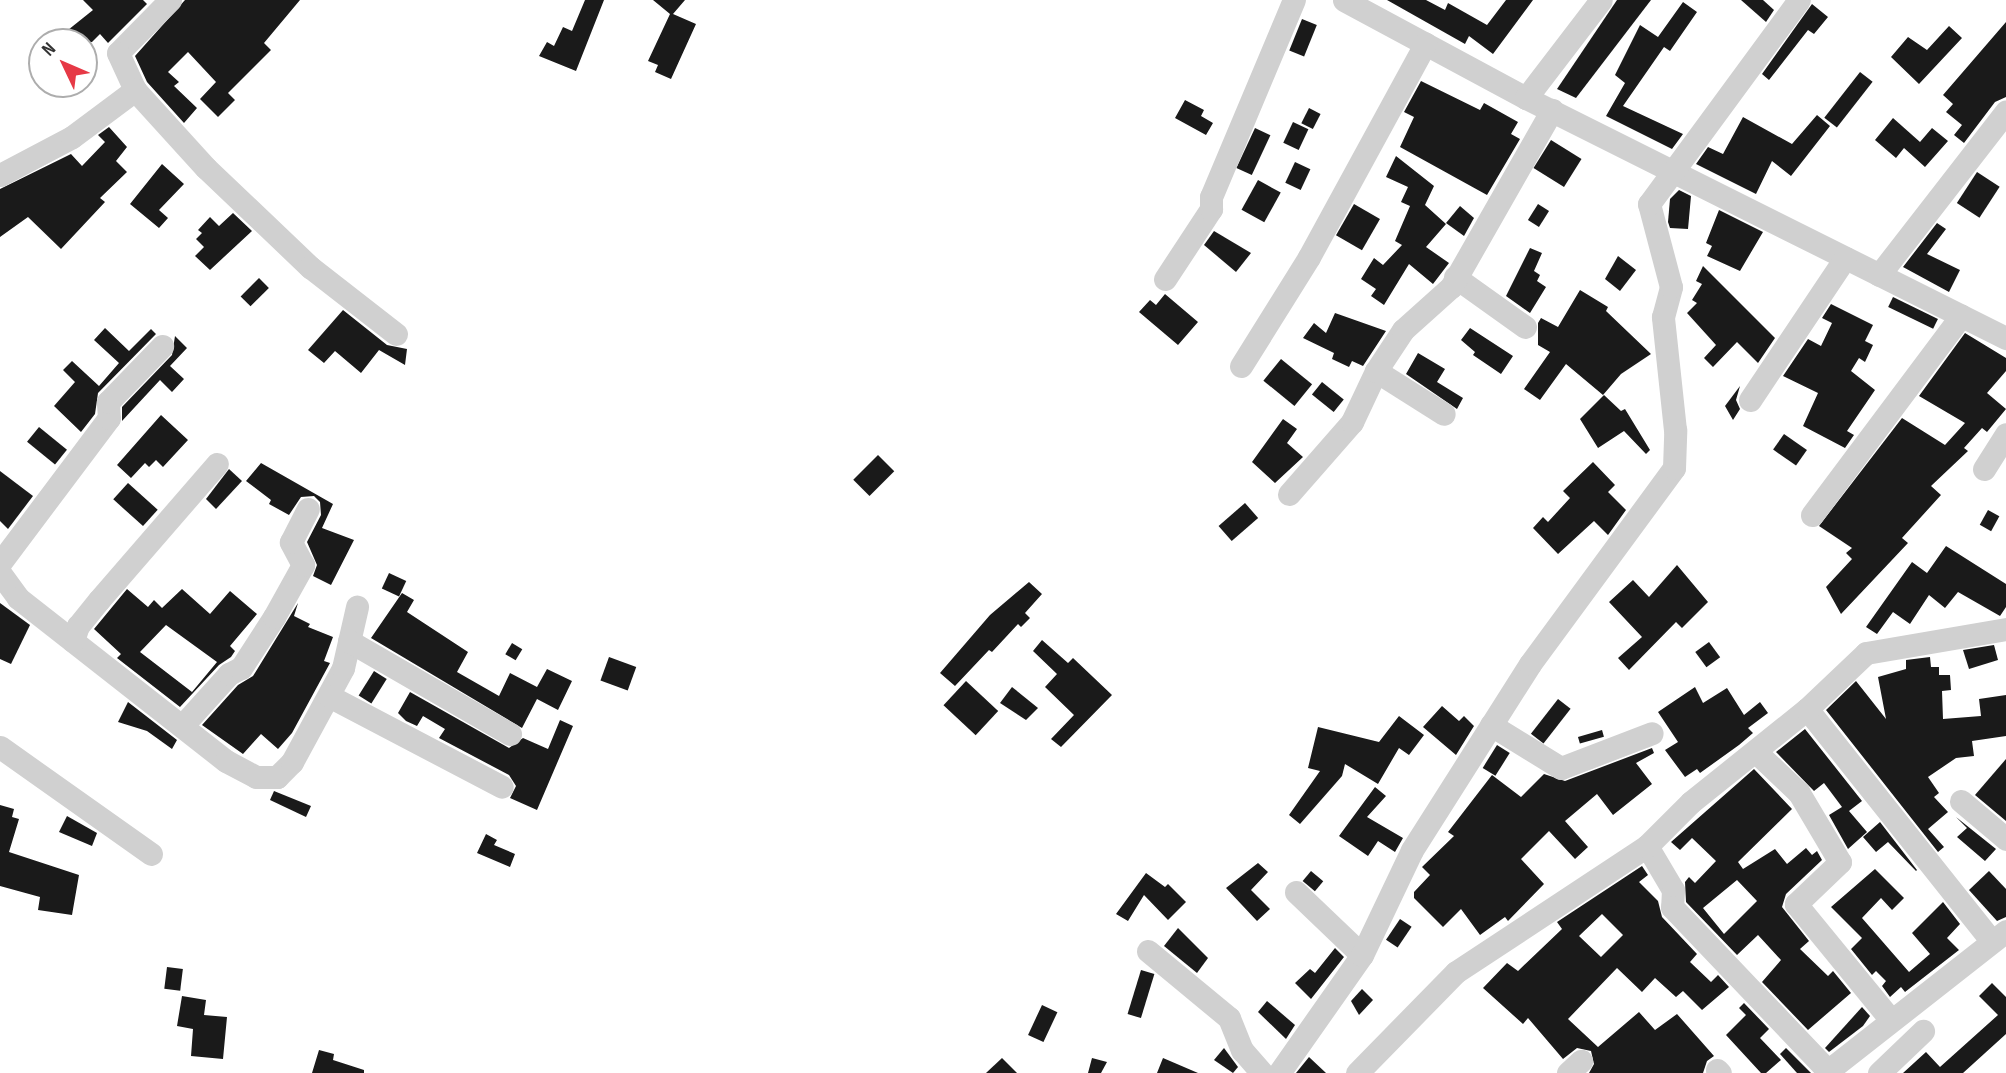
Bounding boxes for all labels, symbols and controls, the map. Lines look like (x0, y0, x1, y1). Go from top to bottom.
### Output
north arrow (28, 28, 98, 98)
text: N (37, 38, 61, 61)

